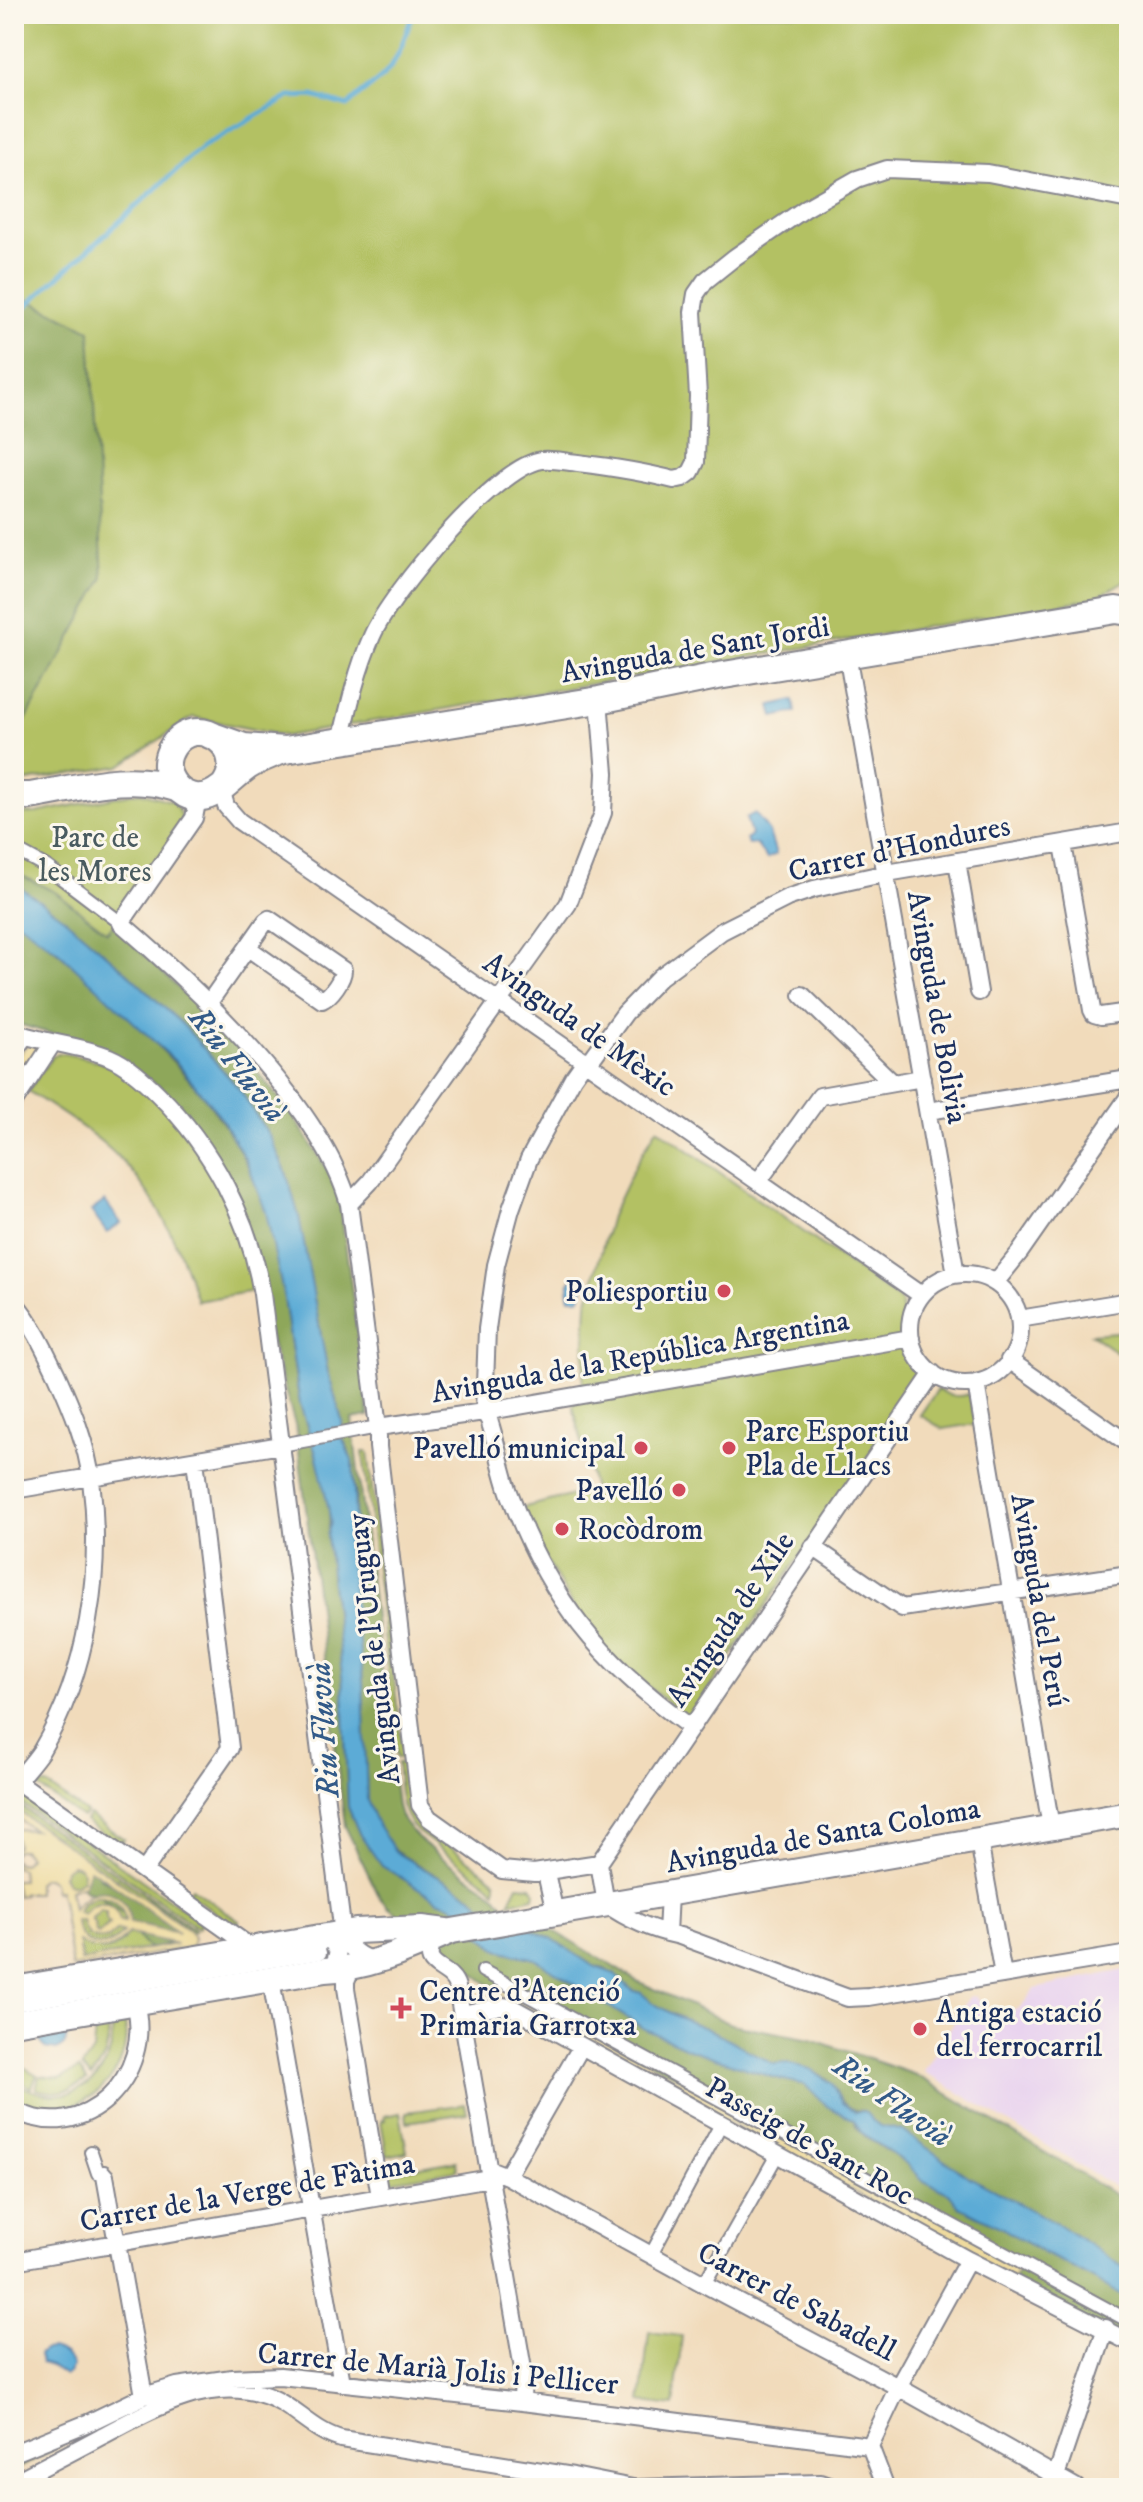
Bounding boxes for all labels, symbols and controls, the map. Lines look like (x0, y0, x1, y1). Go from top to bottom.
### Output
street label: Avinguda de Sant Jordi (558, 609, 832, 692)
street label: Carrer d'Hondures (785, 808, 1014, 891)
park label: Parc de les Mores (39, 820, 151, 891)
street label: Avinguda de Bolivia (898, 888, 975, 1127)
street label: Avinguda de Mèxic (476, 945, 683, 1106)
water label: Riu Fluvià (178, 998, 294, 1131)
place label: Poliesportiu (565, 1274, 708, 1311)
marker: Poliesportiu (715, 1282, 733, 1300)
street label: Avinguda de la República Argentina (429, 1302, 852, 1412)
place label: Parc Esportiu Pla de Llacs (745, 1414, 909, 1485)
place label: Pavelló municipal (413, 1431, 625, 1468)
marker: Pavelló municipal (632, 1439, 650, 1457)
marker: Parc Esportiu Pla de Llacs (720, 1439, 738, 1457)
place label: Pavelló (575, 1473, 663, 1510)
marker: Pavelló (670, 1481, 688, 1499)
street label: Avinguda del Perú (1002, 1491, 1076, 1710)
street label: Avinguda de l'Uruguay (339, 1510, 409, 1786)
place label: Rocòdrom (578, 1512, 703, 1549)
marker: Rocòdrom (553, 1520, 571, 1538)
street label: Avinguda de Xile (659, 1525, 803, 1714)
water label: Riu Fluvià (300, 1661, 350, 1800)
street label: Avinguda de Santa Coloma (663, 1791, 983, 1882)
place label: Centre d'Atenció Primària Garrotxa (419, 1974, 637, 2045)
place label: Antiga estació del ferrocarril (936, 1995, 1102, 2066)
marker: Centre d'Atenció Primària Garrotxa (390, 1997, 412, 2019)
marker: Antiga estació del ferrocarril (911, 2020, 929, 2038)
water label: Riu Fluvià (824, 2046, 959, 2157)
street label: Passeig de Sant Roc (699, 2070, 920, 2215)
street label: Carrer de la Verge de Fàtima (77, 2146, 418, 2241)
street label: Carrer de Sabadell (691, 2234, 902, 2370)
street label: Carrer de Marià Jolis i Pellicer (256, 2335, 620, 2404)

